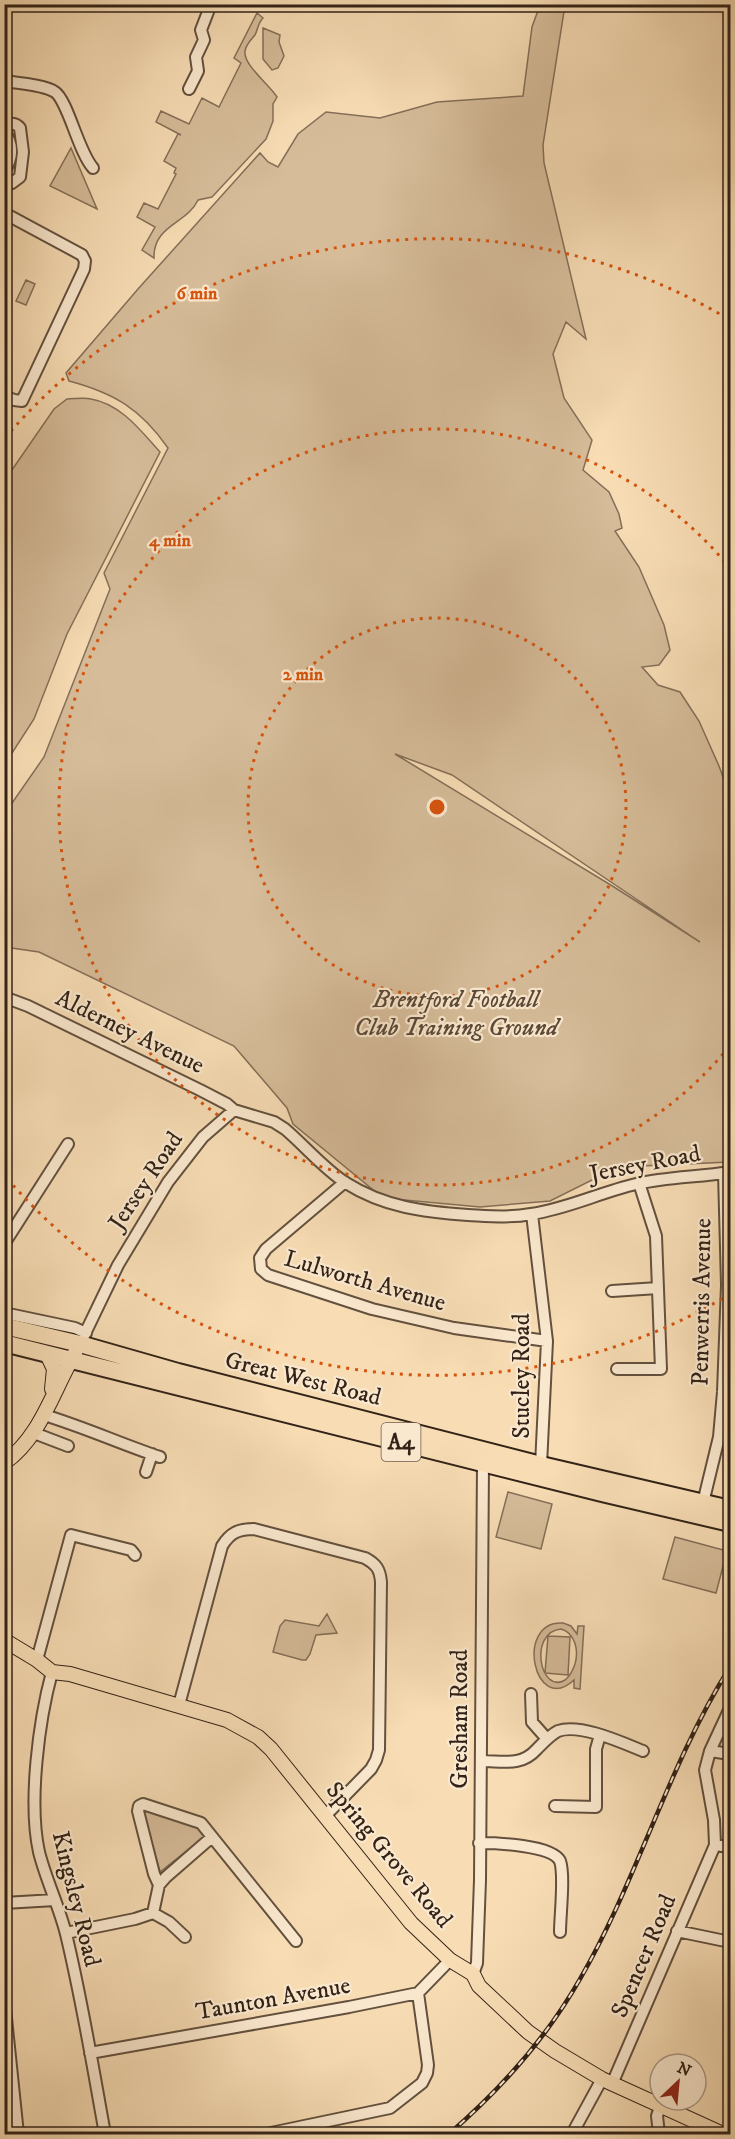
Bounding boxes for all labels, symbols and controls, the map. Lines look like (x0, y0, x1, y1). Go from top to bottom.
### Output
text: 6 min (177, 283, 218, 305)
text: 4 min (148, 530, 191, 552)
text: 2 min (283, 664, 324, 686)
centre of rings (427, 797, 447, 817)
street label: Alderney Avenue (51, 983, 209, 1081)
park label: Brentford Football Club Training Ground (354, 985, 561, 1043)
street label: Jersey Road (101, 1126, 190, 1238)
street label: Jersey Road (585, 1139, 703, 1190)
street label: Penwerris Avenue (686, 1218, 718, 1386)
street label: Lulworth Avenue (281, 1244, 449, 1318)
street label: Stucley Road (507, 1313, 537, 1439)
street label: Great West Road (222, 1345, 384, 1413)
road number: A4 (382, 1423, 420, 1461)
street label: Gresham Road (445, 1649, 475, 1789)
street label: Spring Grove Road (319, 1776, 459, 1934)
street label: Kingsley Road (45, 1828, 107, 1970)
street label: Spencer Road (605, 1890, 683, 2022)
street label: Taunton Avenue (193, 1971, 353, 2027)
north arrow (648, 2052, 708, 2112)
text: N (674, 2058, 694, 2081)

